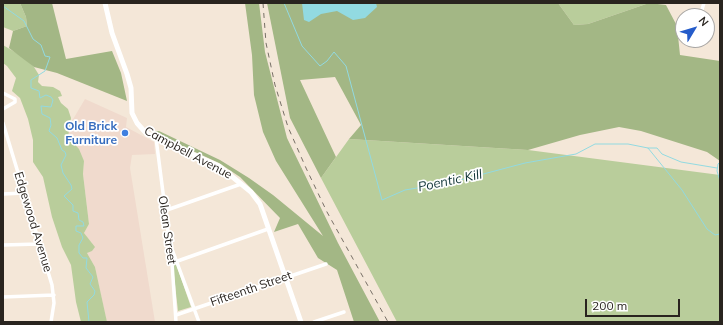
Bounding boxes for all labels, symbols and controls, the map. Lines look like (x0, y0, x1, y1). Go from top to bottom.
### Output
north arrow (675, 8, 715, 48)
text: N (696, 14, 712, 29)
place label: Old Brick Furniture (65, 119, 117, 147)
street label: Campbell Avenue (142, 124, 234, 182)
marker: Old Brick Furniture (120, 128, 130, 138)
water label: Poentic Kill (416, 167, 484, 195)
street label: Edgewood Avenue (11, 170, 55, 274)
street label: Olean Street (155, 195, 179, 265)
street label: Fifteenth Street (208, 268, 294, 310)
scale bar (587, 291, 682, 317)
text: 200 m (592, 298, 627, 313)

